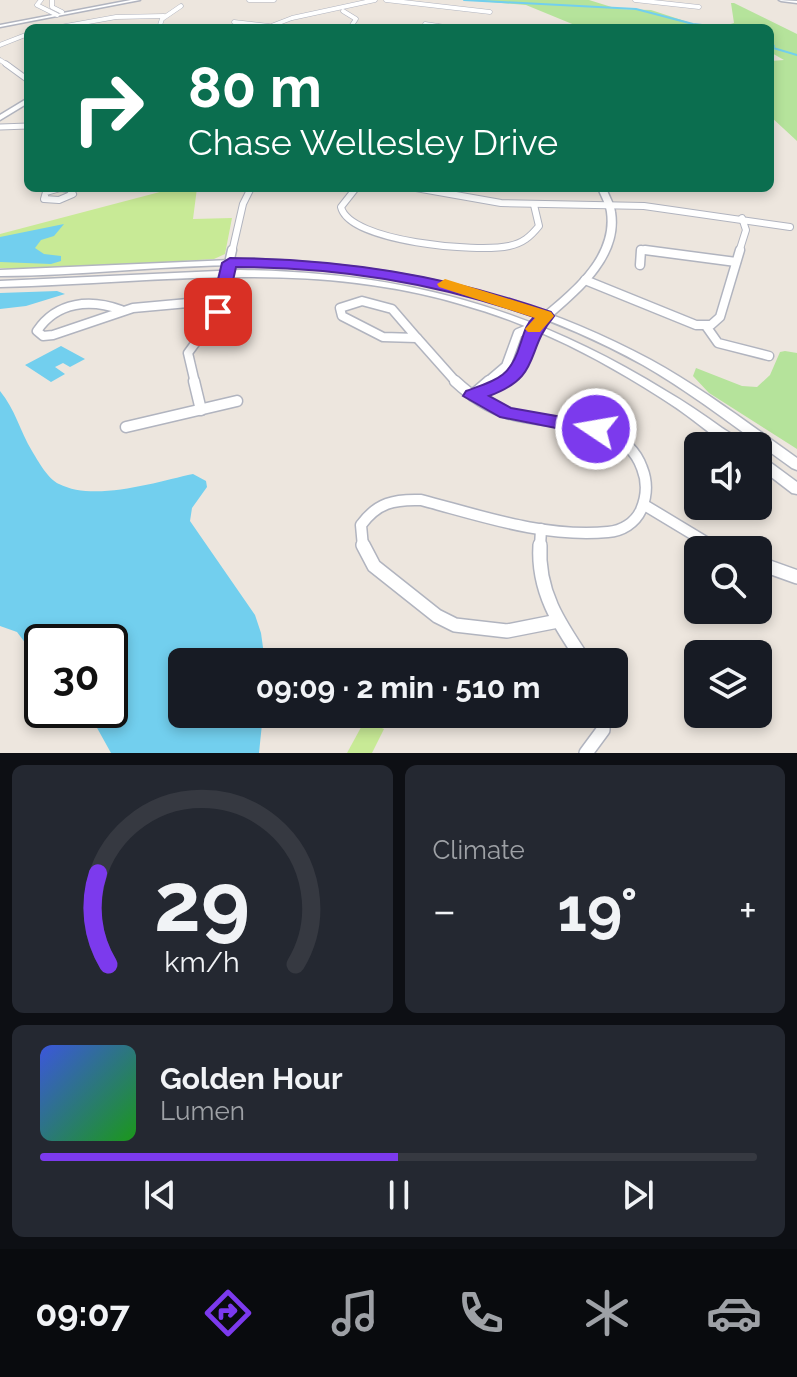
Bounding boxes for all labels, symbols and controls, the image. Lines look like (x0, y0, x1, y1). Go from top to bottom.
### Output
text: 80 m (188, 54, 322, 120)
icon: right (56, 56, 160, 160)
text: Chase Wellesley Drive (188, 121, 558, 163)
pin (184, 278, 252, 346)
icon: arrive (196, 290, 240, 334)
position arrow (554, 387, 638, 471)
map controls (684, 432, 772, 728)
button: sound (684, 432, 772, 520)
button: search (684, 536, 772, 624)
speed limit sign: 30 (24, 624, 128, 728)
button: layers (684, 640, 772, 728)
text: 09:09 · 2 min · 510 m (256, 670, 540, 705)
text: Climate (433, 835, 525, 865)
text: 29 (154, 853, 250, 950)
text: 19° (557, 875, 638, 945)
text: − (433, 885, 456, 936)
text: + (739, 885, 757, 936)
text: km/h (165, 945, 240, 979)
text: Golden Hour (160, 1061, 343, 1096)
text: Lumen (160, 1096, 245, 1126)
icon: previous (138, 1173, 182, 1217)
icon: pause (377, 1173, 421, 1217)
icon: next (616, 1173, 660, 1217)
icon: directions (200, 1285, 256, 1341)
icon: music (327, 1285, 383, 1341)
icon: phone (453, 1285, 509, 1341)
icon: climate (579, 1285, 635, 1341)
icon: car (706, 1285, 762, 1341)
text: 09:07 (35, 1292, 130, 1334)

